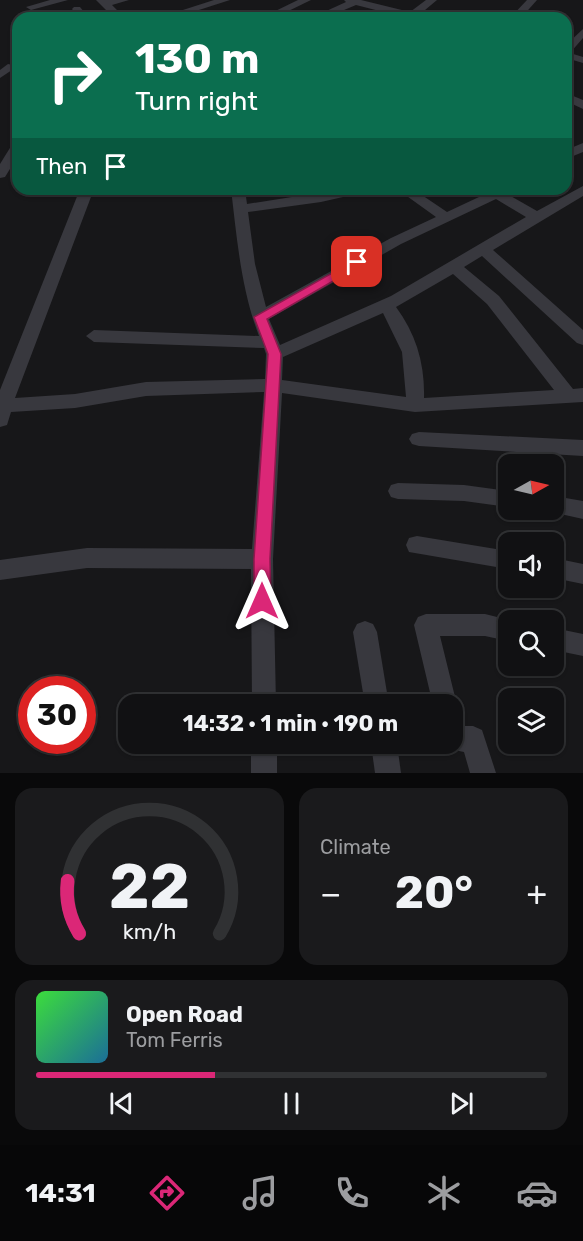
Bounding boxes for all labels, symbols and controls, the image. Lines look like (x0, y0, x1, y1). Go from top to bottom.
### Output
text: 130 m (135, 34, 260, 84)
icon: right (36, 36, 114, 114)
text: Turn right (135, 85, 258, 117)
icon: arrive (99, 150, 132, 183)
text: Then (36, 153, 87, 180)
pin (331, 236, 382, 287)
icon: arrive (340, 245, 373, 278)
north arrow (498, 454, 564, 520)
map controls (498, 454, 564, 754)
button: sound (498, 532, 564, 598)
position arrow (230, 569, 294, 633)
button: search (498, 610, 564, 676)
speed limit sign: 30 (18, 676, 96, 754)
button: layers (498, 688, 564, 754)
text: 14:32 · 1 min · 190 m (183, 710, 398, 737)
text: Climate (320, 835, 391, 859)
text: 22 (109, 850, 190, 924)
text: 20° (395, 866, 473, 919)
text: − (320, 874, 341, 913)
text: + (526, 874, 547, 913)
text: km/h (123, 919, 176, 944)
text: Open Road (126, 1001, 243, 1028)
text: Tom Ferris (126, 1028, 223, 1052)
icon: previous (105, 1087, 138, 1120)
icon: pause (275, 1087, 308, 1120)
icon: next (445, 1087, 478, 1120)
icon: directions (146, 1172, 188, 1214)
icon: music (239, 1172, 281, 1214)
icon: phone (331, 1172, 373, 1214)
icon: climate (423, 1172, 465, 1214)
icon: car (516, 1172, 558, 1214)
text: 14:31 (25, 1177, 96, 1209)

